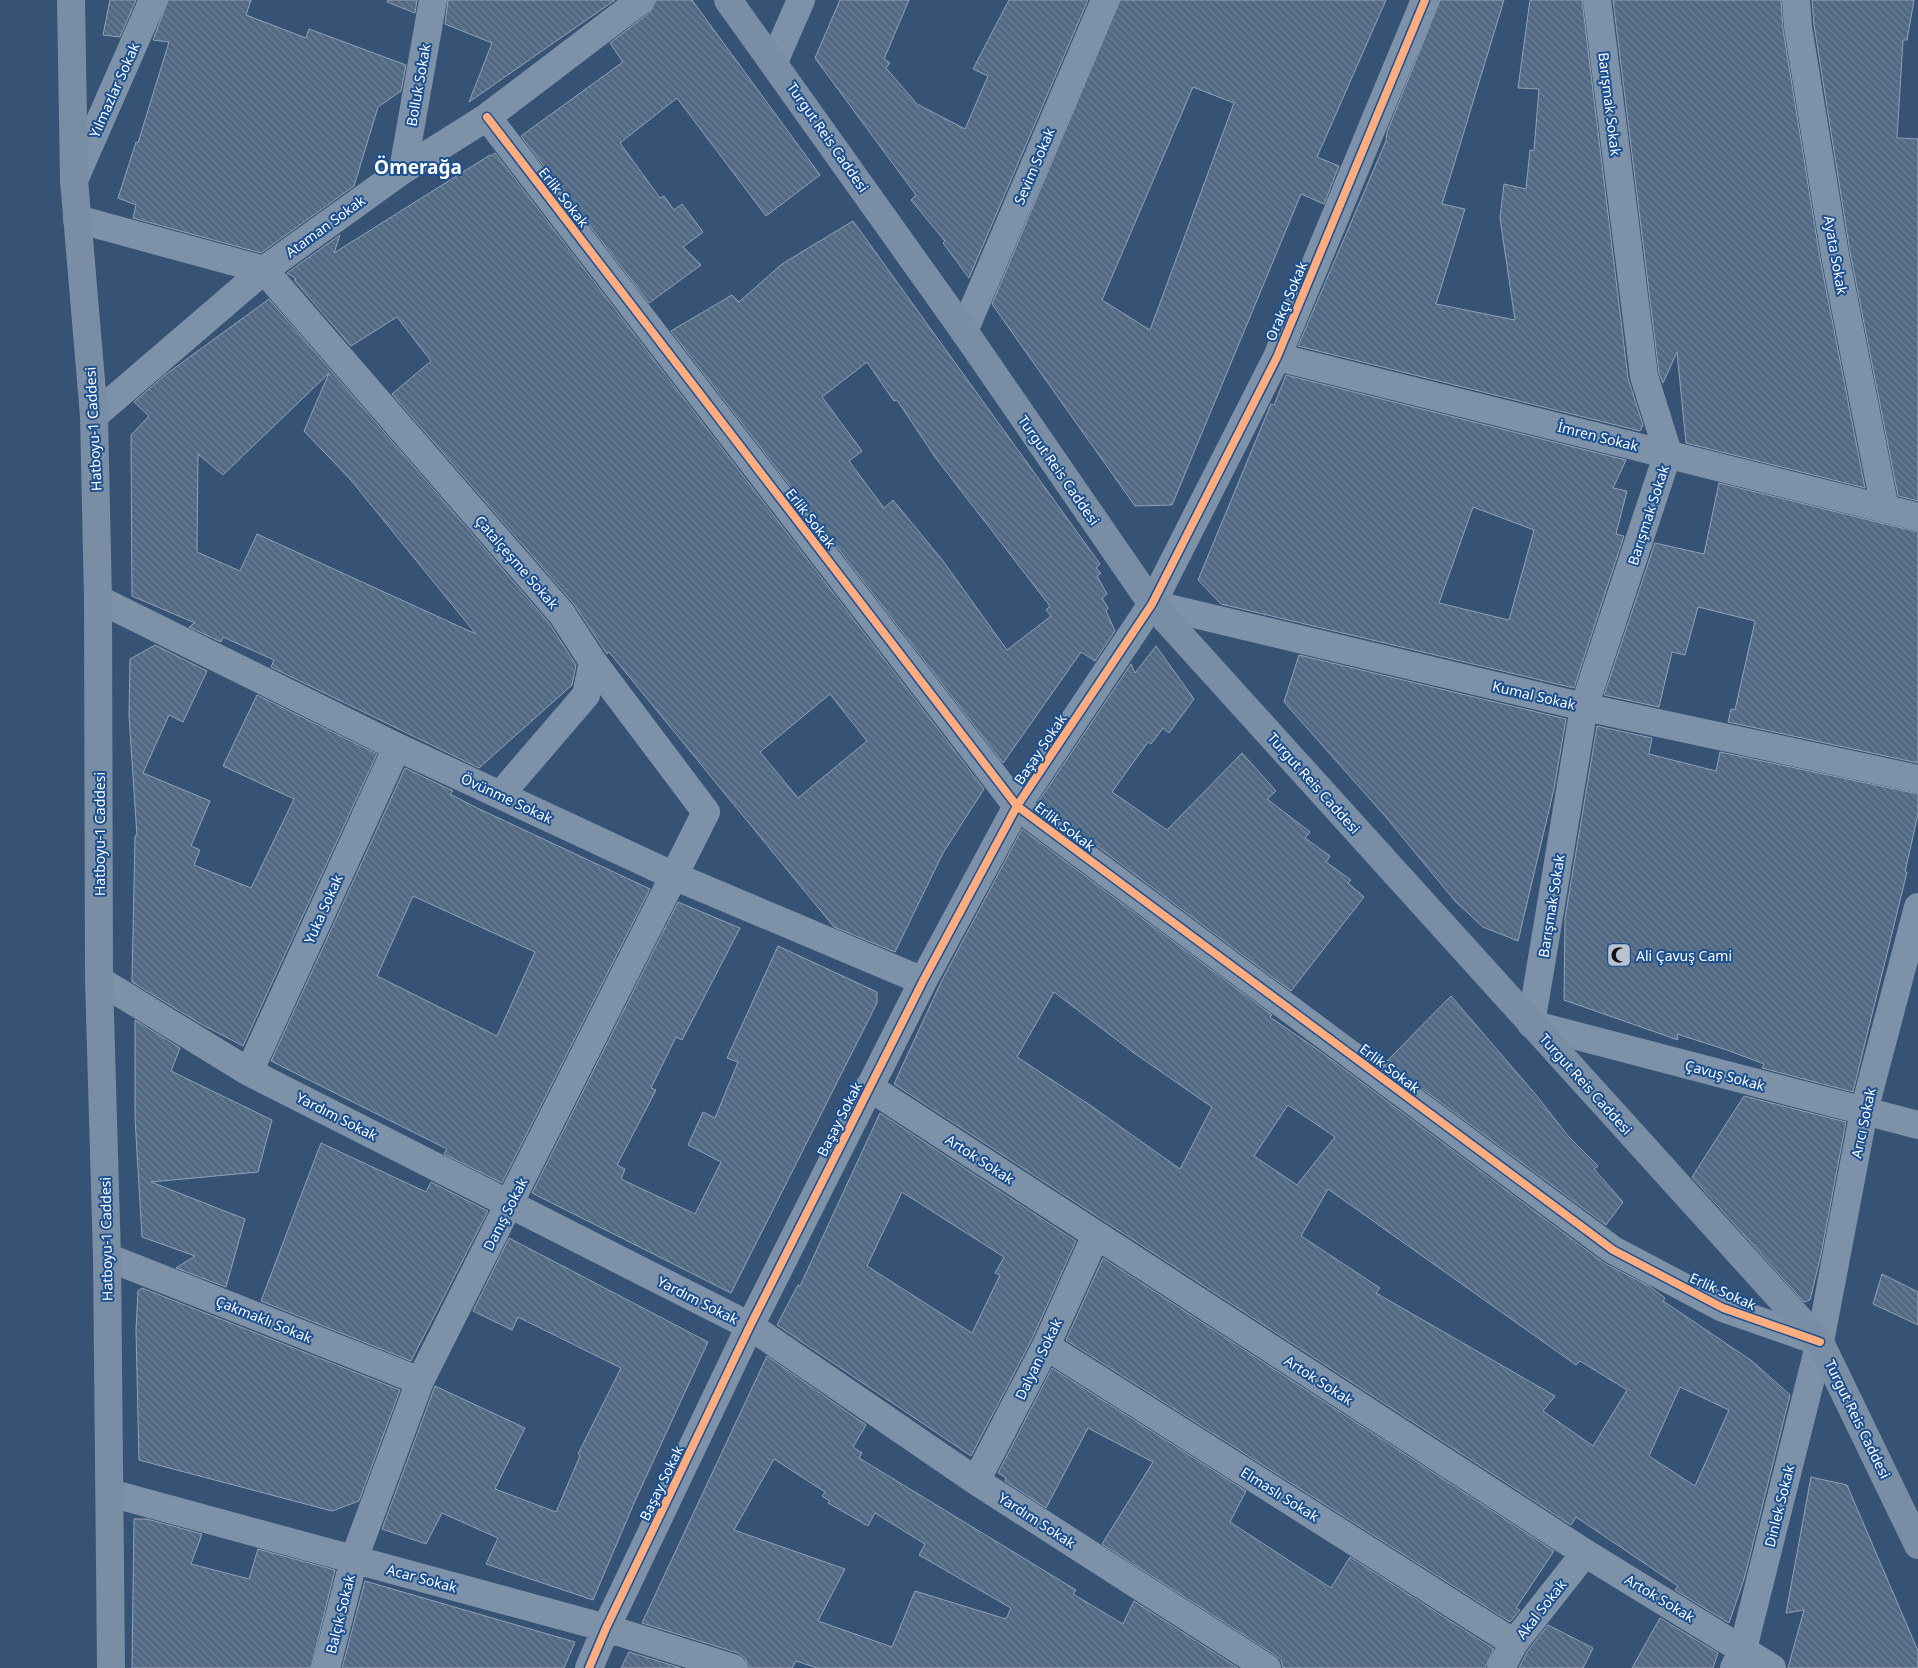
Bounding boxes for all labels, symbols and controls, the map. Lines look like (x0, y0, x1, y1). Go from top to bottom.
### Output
street label: Yılmazlar Sokak (84, 39, 144, 141)
street label: Bolluk Sokak (401, 42, 435, 128)
street label: Barışmak Sokak (1594, 51, 1626, 157)
street label: Turgut Reis Caddesi (783, 78, 873, 196)
street label: Sevim Sokak (1009, 124, 1059, 207)
district label: Ömerağa (374, 154, 462, 180)
street label: Erlik Sokak (535, 163, 594, 231)
street label: Ataman Sokak (281, 190, 369, 261)
street label: Ayata Sokak (1820, 214, 1852, 296)
street label: Orakçı Sokak (1261, 258, 1311, 344)
street label: Hatboyu-1 Caddesi (80, 367, 106, 491)
street label: Turgut Reis Caddesi (1014, 411, 1104, 529)
street label: İmren Sokak (1556, 417, 1641, 455)
street label: Barışmak Sokak (1623, 462, 1673, 567)
street label: Erlik Sokak (782, 484, 841, 552)
street label: Çatalçeşme Sokak (471, 511, 563, 613)
street label: Kumal Sokak (1491, 676, 1578, 714)
street label: Başay Sokak (1009, 710, 1071, 788)
street label: Turgut Reis Caddesi (1263, 728, 1365, 838)
street label: Övünme Sokak (458, 768, 556, 828)
street label: Hatboyu-1 Caddesi (90, 772, 109, 896)
street label: Erlik Sokak (1031, 797, 1099, 855)
street label: Barışmak Sokak (1533, 853, 1569, 959)
street label: Yuka Sokak (299, 871, 347, 947)
mosque icon: Ali Çavuş Cami (1606, 942, 1632, 968)
place label: Ali Çavuş Cami (1636, 946, 1732, 965)
street label: Turgut Reis Caddesi (1535, 1029, 1637, 1139)
street label: Erlik Sokak (1356, 1039, 1424, 1097)
street label: Çavuş Sokak (1683, 1055, 1767, 1095)
street label: Başay Sokak (812, 1078, 866, 1160)
street label: Arıcı Sokak (1846, 1086, 1880, 1160)
street label: Yardım Sokak (293, 1087, 381, 1145)
street label: Artok Sokak (942, 1130, 1018, 1189)
street label: Danış Sokak (478, 1174, 532, 1254)
street label: Hatboyu-1 Caddesi (95, 1177, 117, 1301)
street label: Erlik Sokak (1687, 1268, 1760, 1314)
street label: Yardım Sokak (654, 1271, 742, 1329)
street label: Çakmaklı Sokak (213, 1291, 316, 1347)
street label: Dalyan Sokak (1010, 1315, 1066, 1403)
street label: Artok Sokak (1281, 1351, 1357, 1410)
street label: Turgut Reis Caddesi (1821, 1356, 1895, 1482)
street label: Başay Sokak (635, 1442, 688, 1524)
street label: Elmaslı Sokak (1237, 1462, 1323, 1526)
street label: Dinlek Sokak (1760, 1462, 1799, 1549)
street label: Yardım Sokak (995, 1488, 1080, 1552)
street label: Acar Sokak (385, 1560, 460, 1597)
street label: Artok Sokak (1622, 1570, 1699, 1627)
street label: Balçık Sokak (321, 1572, 359, 1656)
street label: Akal Sokak (1512, 1575, 1571, 1643)

